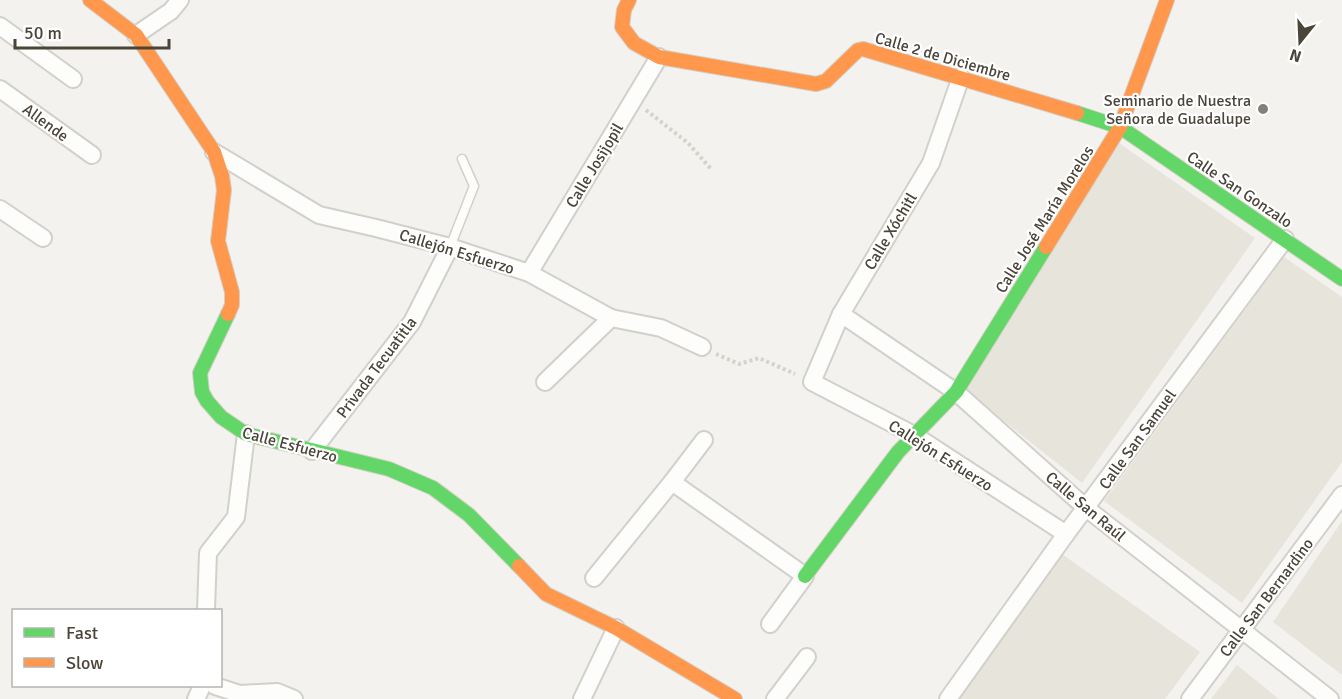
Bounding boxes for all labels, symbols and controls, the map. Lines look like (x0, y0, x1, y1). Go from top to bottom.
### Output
scale bar (15, 12, 170, 50)
north arrow (1270, 12, 1330, 72)
text: 50 m (24, 22, 62, 44)
street label: Calle 2 de Diciembre (873, 28, 1013, 86)
text: N (1287, 44, 1304, 67)
place label: Seminario de Nuestra Señora de Guadalupe (1104, 91, 1251, 129)
street label: Allende (19, 99, 72, 146)
marker: Seminario de Nuestra Señora de Guadalupe (1256, 102, 1270, 116)
street label: Calle Josijopil (562, 119, 628, 212)
street label: Calle José María Morelos (991, 142, 1098, 297)
street label: Calle San Gonzalo (1183, 147, 1296, 232)
street label: Calle Xóchitl (860, 189, 922, 274)
street label: Callejón Esfuerzo (397, 225, 517, 279)
street label: Privada Tecuatitla (332, 313, 421, 422)
street label: Calle San Samuel (1095, 385, 1181, 493)
street label: Callejón Esfuerzo (885, 416, 996, 496)
street label: Calle Esfuerzo (240, 423, 339, 467)
street label: Calle San Raúl (1041, 467, 1130, 546)
street label: Calle San Bernardino (1216, 534, 1318, 661)
legend (12, 609, 222, 687)
text: Fast (66, 622, 98, 644)
text: Slow (66, 652, 103, 674)

